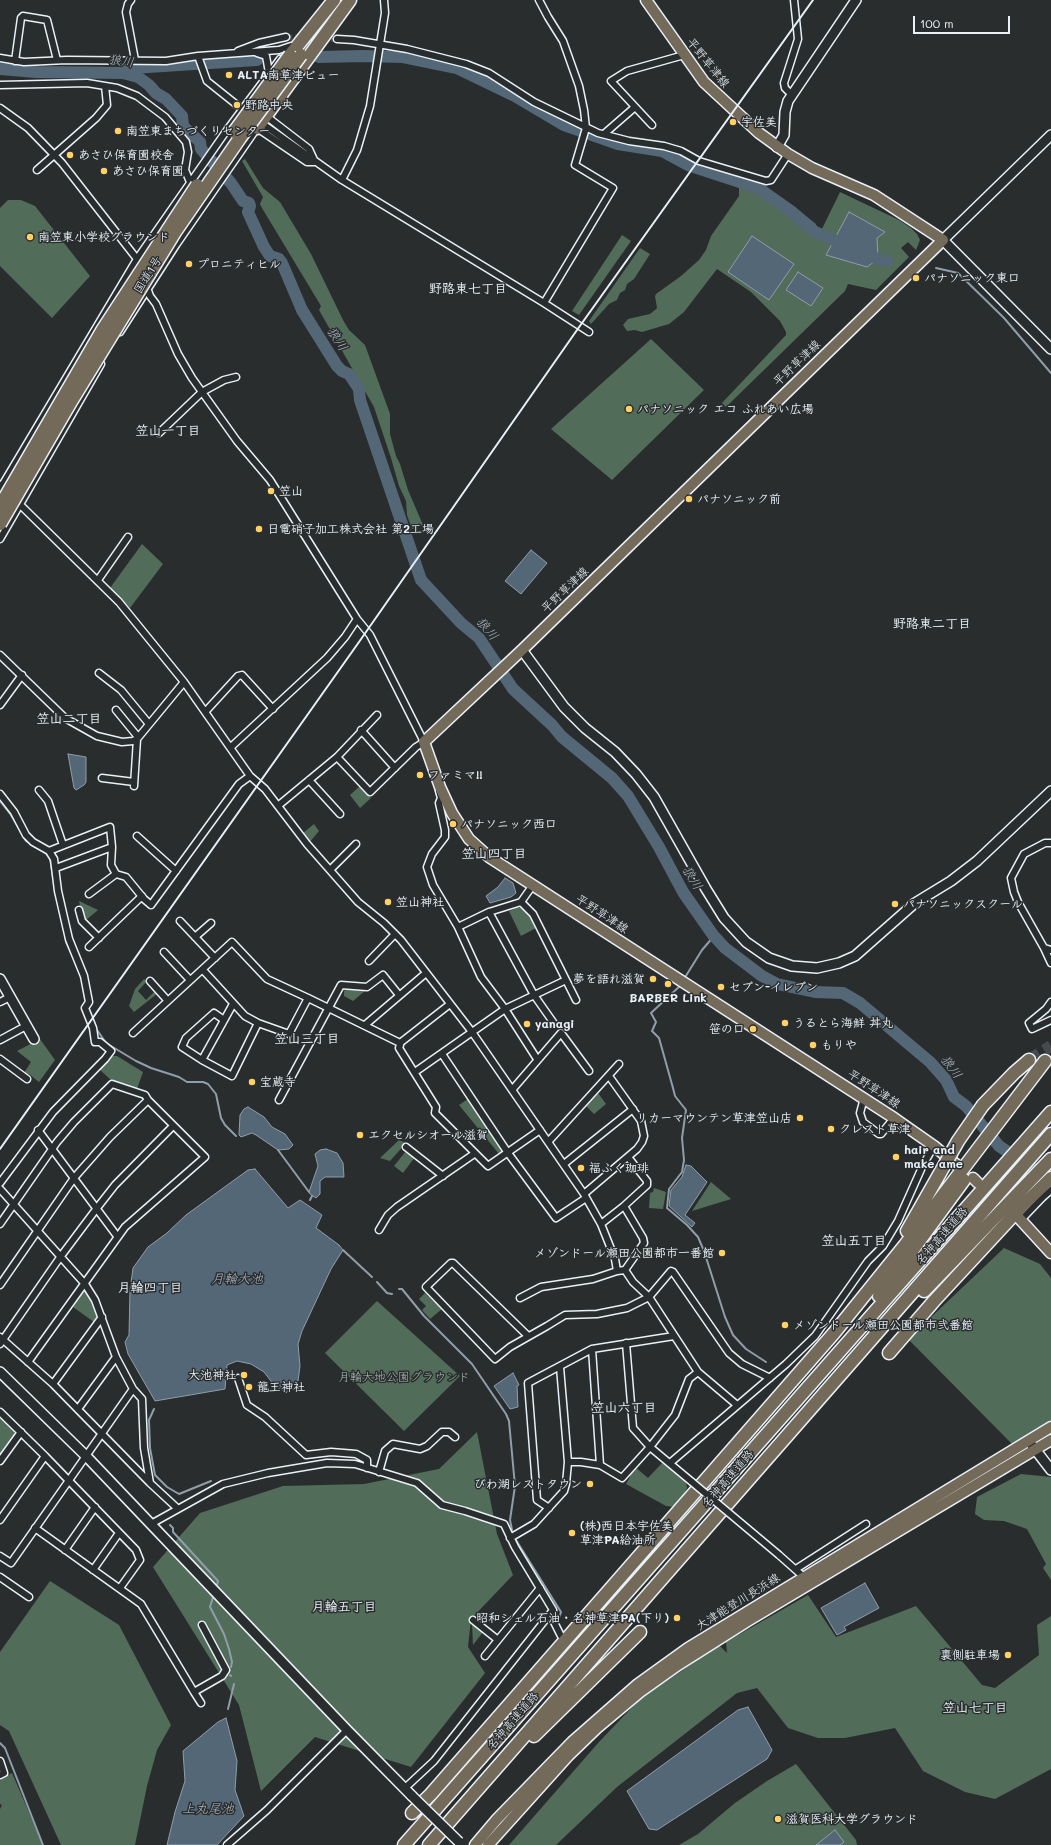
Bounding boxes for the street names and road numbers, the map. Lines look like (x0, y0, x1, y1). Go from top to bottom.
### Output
street label: 平野草津線 (684, 35, 732, 91)
street label: 国道1号 (131, 254, 165, 296)
street label: 平野草津線 (770, 337, 824, 389)
street label: 平野草津線 (538, 564, 592, 616)
street label: 平野草津線 (573, 892, 631, 936)
street label: 平野草津線 (845, 1067, 903, 1111)
street label: 名神高速道路 (913, 1204, 971, 1268)
street label: 名神高速道路 (699, 1447, 757, 1511)
street label: 大津能登川長浜線 (693, 1570, 783, 1634)
street label: 名神高速道路 (484, 1689, 542, 1753)

